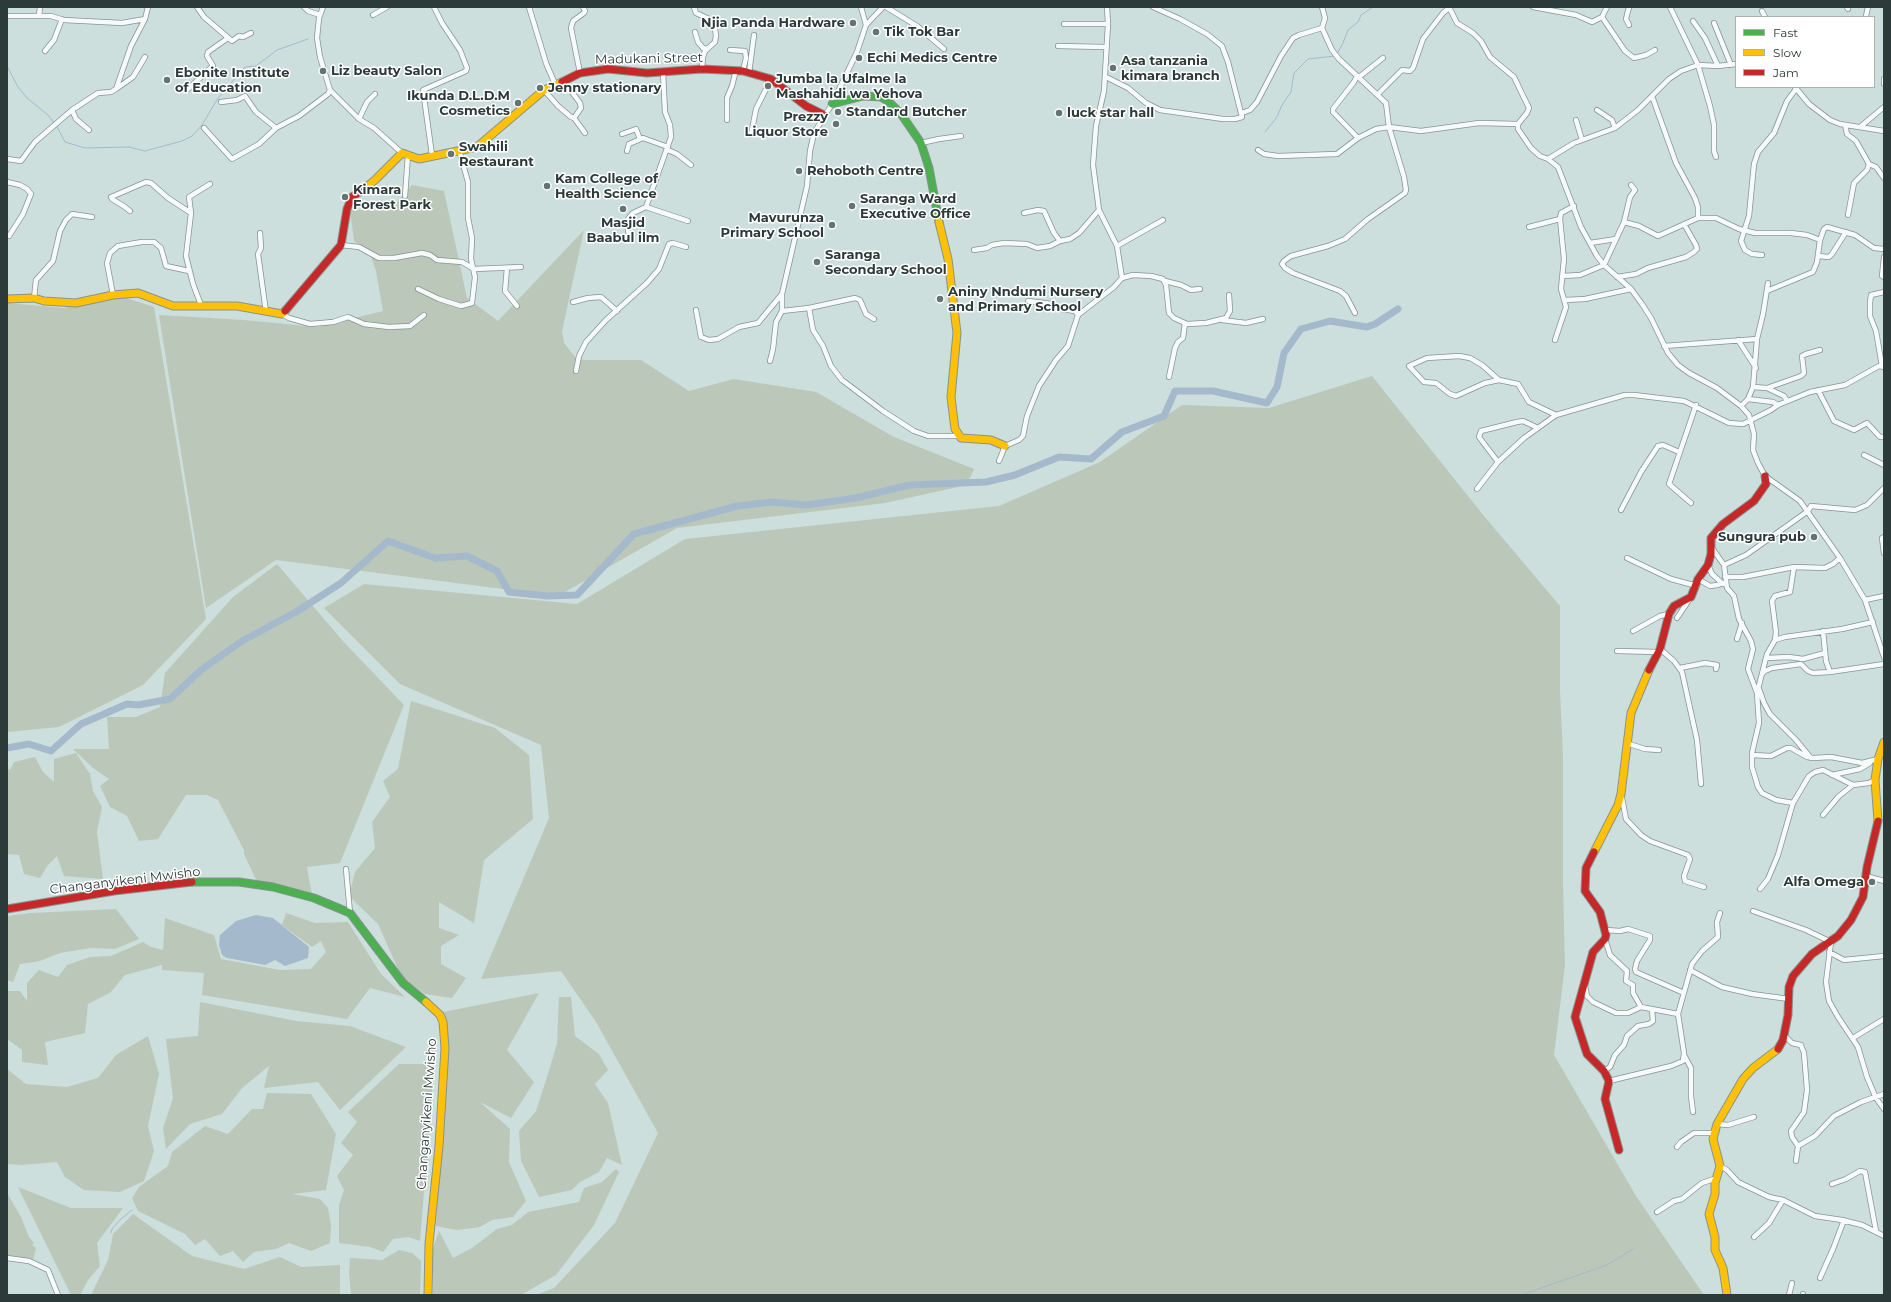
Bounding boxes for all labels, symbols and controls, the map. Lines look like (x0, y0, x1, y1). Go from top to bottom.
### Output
place label: Njia Panda Hardware (701, 15, 845, 31)
legend (1735, 16, 1875, 88)
marker: Njia Panda Hardware (848, 18, 858, 28)
place label: Tik Tok Bar (884, 24, 960, 40)
text: Fast (1773, 25, 1798, 40)
marker: Tik Tok Bar (871, 27, 881, 37)
text: Slow (1773, 45, 1802, 60)
street label: Madukani Street (595, 50, 703, 68)
place label: Echi Medics Centre (867, 50, 997, 66)
marker: Echi Medics Centre (854, 53, 864, 63)
place label: Asa tanzania kimara branch (1121, 53, 1220, 84)
place label: Liz beauty Salon (331, 63, 442, 79)
marker: Asa tanzania kimara branch (1108, 63, 1118, 73)
place label: Ebonite Institute of Education (175, 65, 289, 96)
text: Jam (1773, 65, 1799, 80)
marker: Liz beauty Salon (318, 66, 328, 76)
place label: Jumba la Ufalme la Mashahidi wa Yehova (776, 71, 923, 102)
marker: Ebonite Institute of Education (162, 75, 172, 85)
place label: Jenny stationary (548, 80, 661, 96)
marker: Jumba la Ufalme la Mashahidi wa Yehova (763, 81, 773, 91)
marker: Jenny stationary (535, 83, 545, 93)
place label: Ikunda D.L.D.M Cosmetics (407, 88, 510, 119)
marker: Ikunda D.L.D.M Cosmetics (513, 98, 523, 108)
place label: Standard Butcher (846, 104, 967, 120)
place label: luck star hall (1067, 105, 1154, 121)
marker: Standard Butcher (833, 107, 843, 117)
marker: luck star hall (1054, 108, 1064, 118)
place label: Prezzy Liquor Store (745, 109, 828, 140)
marker: Prezzy Liquor Store (831, 119, 841, 129)
place label: Swahili Restaurant (459, 139, 534, 170)
marker: Swahili Restaurant (446, 149, 456, 159)
place label: Rehoboth Centre (807, 163, 924, 179)
marker: Rehoboth Centre (794, 166, 804, 176)
place label: Kam College of Health Science (555, 171, 658, 202)
marker: Kam College of Health Science (542, 181, 552, 191)
place label: Kimara Forest Park (353, 182, 431, 213)
place label: Saranga Ward Executive Office (860, 191, 971, 222)
marker: Kimara Forest Park (340, 192, 350, 202)
marker: Saranga Ward Executive Office (847, 201, 857, 211)
marker: Masjid Baabul ilm (618, 204, 628, 214)
place label: Mavurunza Primary School (721, 210, 824, 241)
place label: Masjid Baabul ilm (587, 215, 659, 246)
marker: Mavurunza Primary School (827, 220, 837, 230)
place label: Saranga Secondary School (825, 247, 947, 278)
marker: Saranga Secondary School (812, 257, 822, 267)
place label: Aniny Nndumi Nursery and Primary School (948, 284, 1103, 315)
marker: Aniny Nndumi Nursery and Primary School (935, 294, 945, 304)
place label: Sungura pub (1718, 529, 1806, 545)
marker: Sungura pub (1809, 532, 1819, 542)
street label: Changanyikeni Mwisho (49, 864, 201, 898)
place label: Alfa Omega (1784, 874, 1864, 890)
marker: Alfa Omega (1867, 877, 1877, 887)
street label: Changanyikeni Mwisho (414, 1038, 440, 1190)

